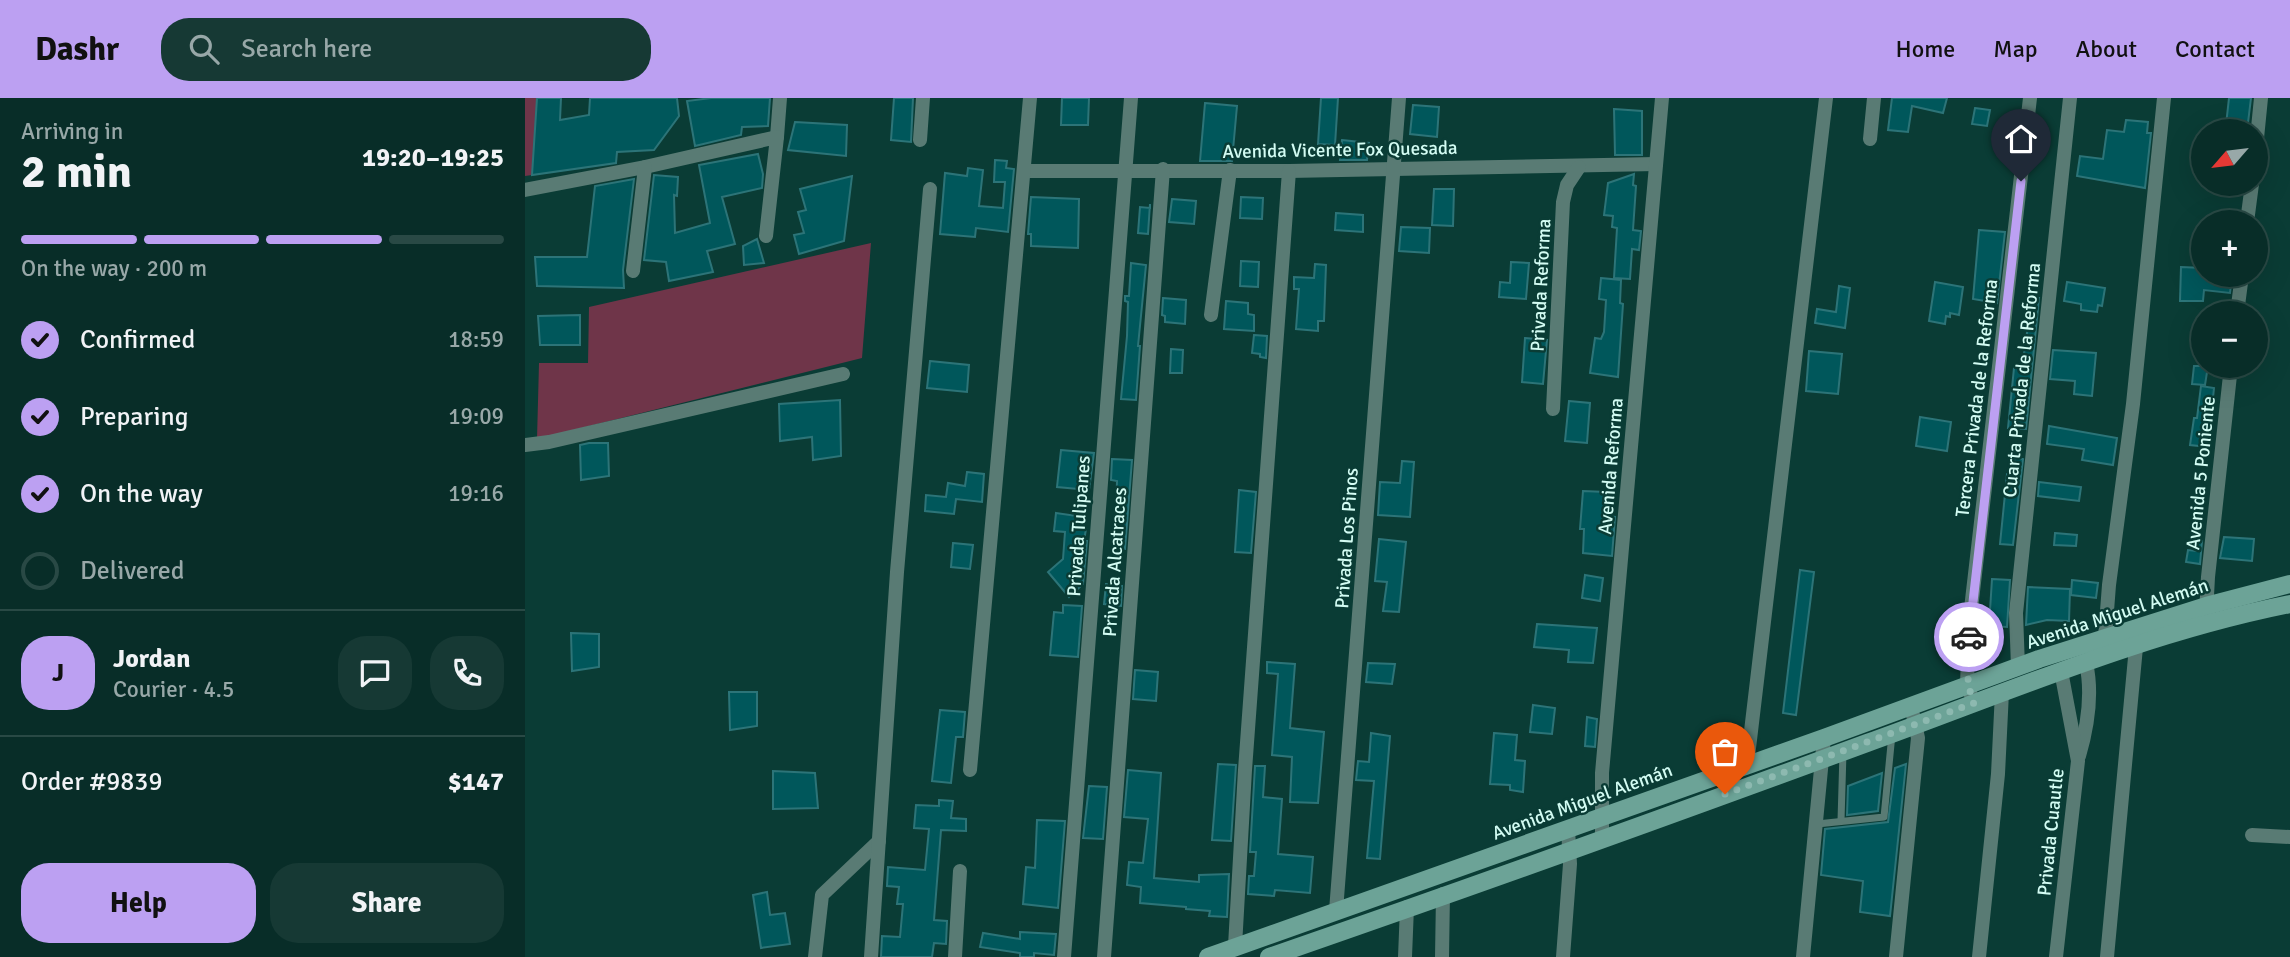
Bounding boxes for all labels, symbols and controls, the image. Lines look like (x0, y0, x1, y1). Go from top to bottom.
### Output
search box (161, 18, 651, 81)
text: Dashr (35, 29, 119, 70)
icon: search (185, 30, 223, 68)
text: Search here (241, 33, 372, 65)
text: Home (1895, 34, 1955, 64)
text: Map (1993, 34, 2038, 64)
text: About (2076, 34, 2137, 64)
text: Contact (2175, 34, 2255, 64)
pin (1991, 109, 2051, 181)
text: Arriving in (21, 117, 123, 146)
north arrow (2191, 119, 2268, 196)
map controls (2191, 119, 2268, 378)
icon: home (2002, 120, 2040, 158)
street label: Avenida Vicente Fox Quesada (1222, 136, 1458, 164)
text: 19:20–19:25 (362, 142, 504, 174)
text: 2 min (21, 144, 132, 200)
button: + (2191, 210, 2268, 287)
street label: Privada Reforma (1526, 218, 1556, 352)
text: On the way · 200 m (21, 254, 207, 283)
street label: Cuarta Privada de la Reforma (1998, 262, 2046, 499)
street label: Tercera Privada de la Reforma (1950, 278, 2003, 518)
button: − (2191, 301, 2268, 378)
icon: check (21, 321, 59, 359)
text: Confirmed (80, 324, 195, 356)
text: 18:59 (448, 325, 504, 354)
street label: Avenida 5 Poniente (2181, 395, 2221, 551)
street label: Avenida Reforma (1593, 397, 1629, 535)
icon: check (21, 398, 59, 436)
text: Preparing (80, 401, 188, 433)
text: 19:09 (448, 402, 504, 431)
street label: Privada Tulipanes (1062, 455, 1096, 597)
street label: Privada Los Pinos (1330, 467, 1364, 609)
icon: check (21, 475, 59, 513)
text: On the way (80, 478, 203, 510)
text: 19:16 (448, 479, 504, 508)
street label: Privada Alcatraces (1098, 487, 1132, 638)
text: Delivered (80, 555, 185, 587)
street label: Avenida Miguel Alemán (2023, 573, 2211, 655)
courier (1934, 602, 2004, 672)
icon: car (1950, 618, 1988, 656)
button: chat (338, 636, 412, 710)
button: phone (430, 636, 504, 710)
text: Jordan (113, 643, 190, 675)
text: J (52, 657, 64, 689)
text: Courier · 4.5 (113, 675, 234, 704)
pin (1695, 722, 1755, 794)
icon: bag (1706, 733, 1744, 771)
street label: Avenida Miguel Alemán (1489, 758, 1676, 846)
text: Order #9839 (21, 766, 162, 798)
text: $147 (448, 766, 504, 798)
street label: Privada Cuautle (2032, 767, 2070, 897)
button: Help (21, 863, 256, 943)
button: Share (270, 863, 504, 943)

